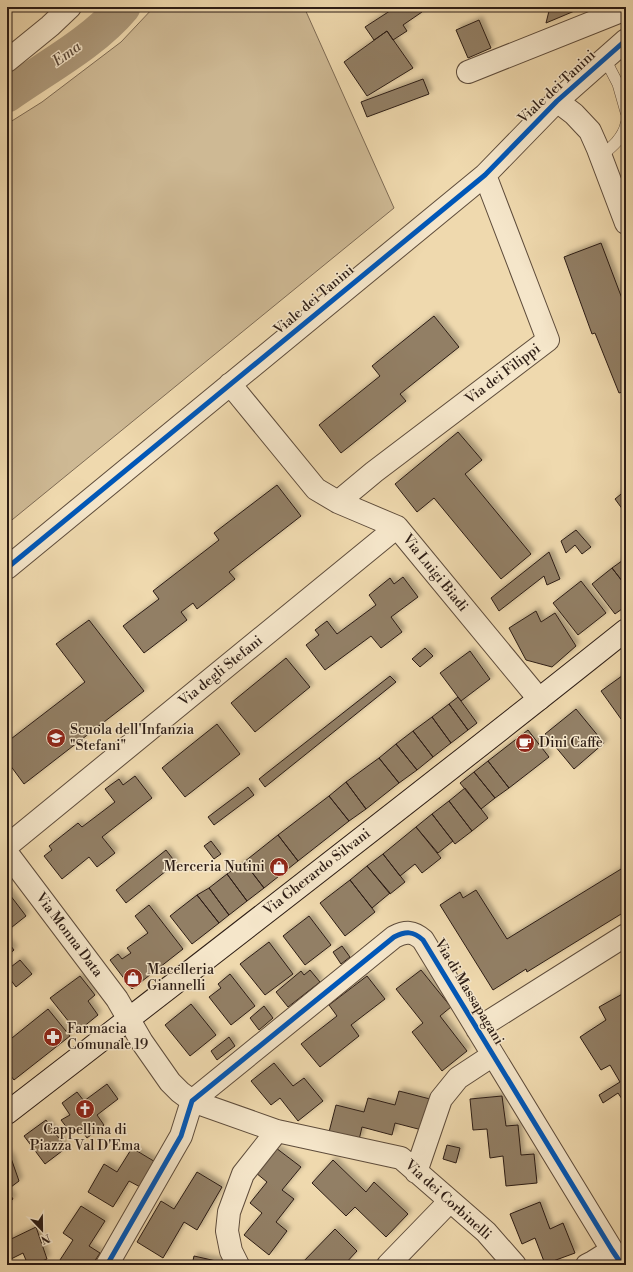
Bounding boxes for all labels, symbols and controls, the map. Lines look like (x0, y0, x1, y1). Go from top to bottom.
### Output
water label: Ema (48, 37, 85, 71)
street label: Viale dei Tanini (514, 46, 600, 128)
street label: Viale dei Tanini (269, 261, 358, 340)
street label: Via dei Filippi (461, 340, 544, 409)
street label: Via Luigi Biadi (398, 530, 472, 616)
street label: Via degli Stefani (175, 631, 267, 711)
place label: Scuola dell'Infanzia "Stefani" (70, 721, 195, 755)
school or university icon: Scuola dell'Infanzia "Stefani" (45, 727, 67, 749)
cafe icon: Dini Caffè (514, 732, 536, 754)
place label: Dini Caffè (539, 734, 603, 752)
street label: Via Gherardo Silvani (259, 824, 375, 920)
shop icon: Merceria Nutini (268, 856, 290, 878)
place label: Merceria Nutini (164, 858, 265, 876)
street label: Via Monna Data (31, 888, 107, 981)
street label: Via di Massapagani (430, 935, 508, 1049)
place label: Macelleria Giannelli (147, 961, 215, 995)
shop icon: Macelleria Giannelli (122, 967, 144, 989)
place label: Farmacia Comunale 19 (67, 1020, 148, 1054)
pharmacy icon: Farmacia Comunale 19 (42, 1026, 64, 1048)
church icon: Cappellina di Piazza Val D'Ema (74, 1098, 96, 1120)
place label: Cappellina di Piazza Val D'Ema (30, 1121, 141, 1155)
street label: Via dei Corbinelli (400, 1156, 495, 1244)
north arrow (22, 1210, 62, 1250)
text: N (38, 1230, 52, 1247)

